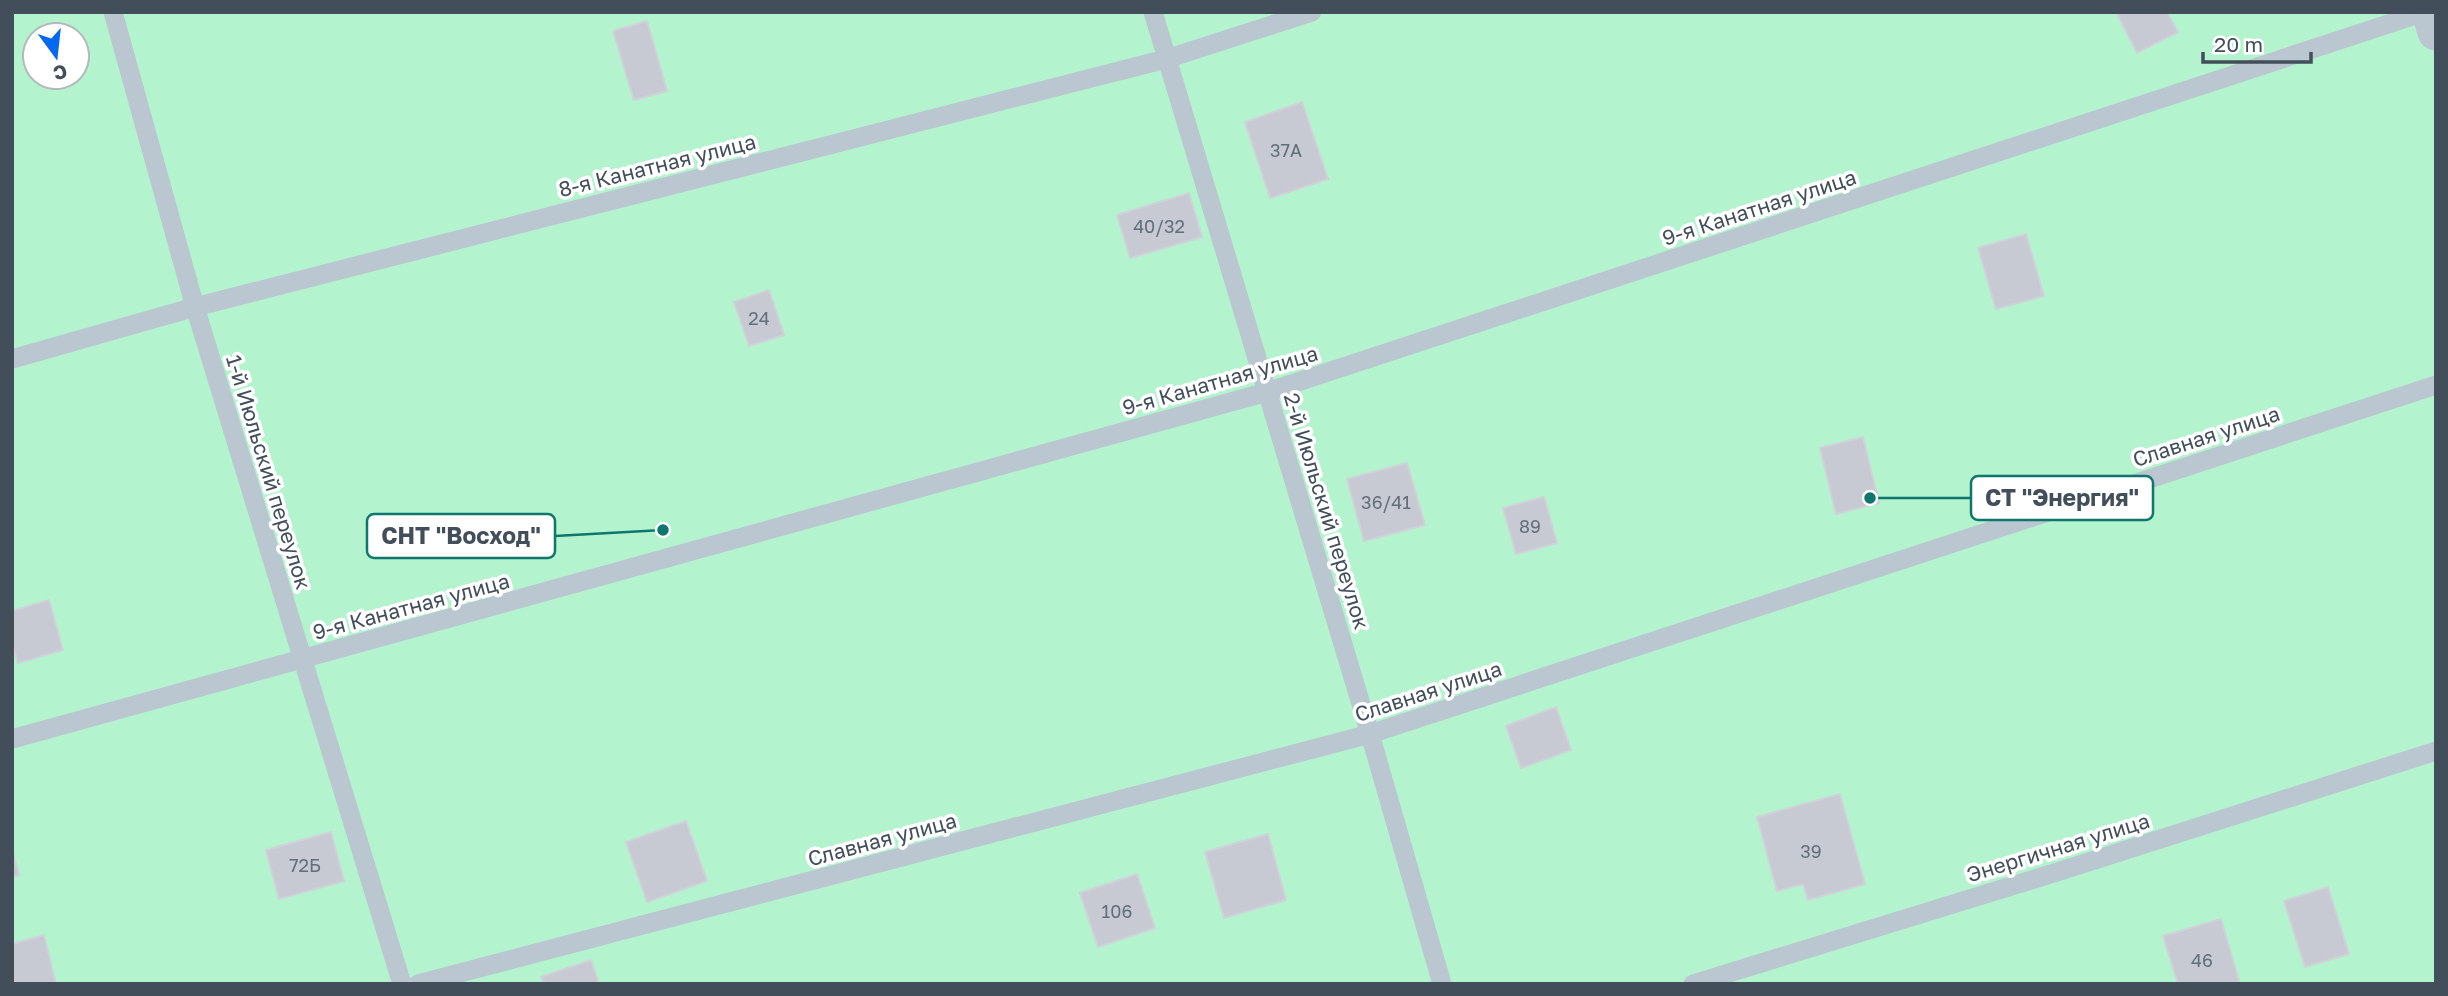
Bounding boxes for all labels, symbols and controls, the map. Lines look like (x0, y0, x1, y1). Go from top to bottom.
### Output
north arrow (21, 21, 91, 91)
scale bar (2203, 21, 2312, 65)
text: 20 m (2214, 31, 2263, 57)
text: С (51, 60, 70, 86)
street label: 8-я Канатная улица (556, 128, 758, 202)
house number: 37А (1270, 139, 1302, 161)
street label: 9-я Канатная улица (1659, 163, 1859, 251)
house number: 40/32 (1133, 215, 1185, 237)
house number: 24 (748, 307, 770, 329)
street label: 9-я Канатная улица (1119, 340, 1321, 420)
street label: 1-й Июльский переулок (221, 352, 317, 592)
street label: 2-й Июльский переулок (1279, 390, 1375, 632)
street label: Славная улица (2129, 400, 2283, 472)
callout: СТ "Энергия" (1971, 476, 2153, 520)
text: СТ "Энергия" (1985, 483, 2139, 511)
house number: 36/41 (1361, 491, 1411, 513)
callout: СНТ "Восход" (367, 514, 555, 558)
house number: 89 (1519, 515, 1541, 537)
text: СНТ "Восход" (381, 521, 541, 549)
street label: 9-я Канатная улица (310, 567, 512, 645)
street label: Славная улица (1351, 655, 1505, 727)
street label: Славная улица (805, 807, 959, 871)
street label: Энергичная улица (1963, 807, 2153, 887)
house number: 39 (1800, 840, 1822, 862)
house number: 72Б (289, 854, 321, 876)
house number: 106 (1102, 900, 1132, 922)
house number: 46 (2191, 949, 2213, 971)

